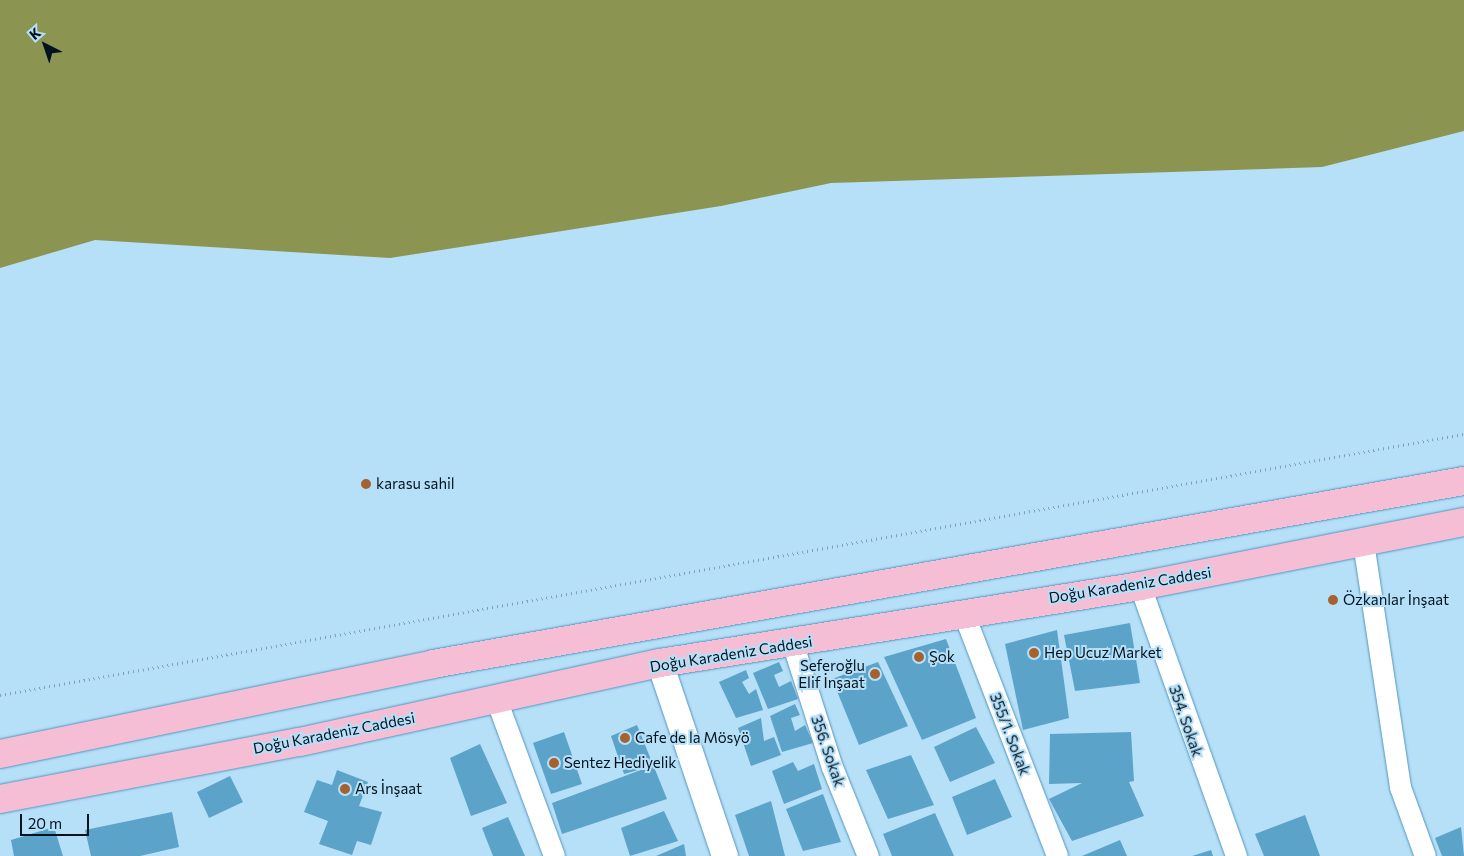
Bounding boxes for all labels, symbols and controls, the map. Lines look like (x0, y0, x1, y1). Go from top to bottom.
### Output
north arrow (20, 20, 70, 70)
text: K (26, 24, 44, 43)
place label: karasu sahil (376, 475, 455, 493)
marker: karasu sahil (360, 478, 372, 490)
street label: Doğu Karadeniz Caddesi (1047, 563, 1213, 607)
place label: Özkanlar İnşaat (1343, 591, 1449, 609)
marker: Özkanlar İnşaat (1327, 594, 1339, 606)
street label: Doğu Karadeniz Caddesi (648, 632, 814, 676)
place label: Hep Ucuz Market (1044, 644, 1162, 662)
marker: Hep Ucuz Market (1028, 647, 1040, 659)
place label: Şok (929, 648, 955, 666)
marker: Şok (913, 651, 925, 663)
place label: Seferoğlu Elif İnşaat (798, 656, 865, 691)
marker: Seferoğlu Elif İnşaat (869, 668, 881, 680)
street label: 354. Sokak (1165, 683, 1207, 759)
street label: 355/1. Sokak (986, 690, 1034, 778)
street label: Doğu Karadeniz Caddesi (252, 708, 416, 758)
street label: 356. Sokak (807, 713, 849, 789)
place label: Cafe de la Mösyö (635, 729, 750, 747)
marker: Cafe de la Mösyö (619, 732, 631, 744)
place label: Sentez Hediyelik (564, 754, 676, 772)
marker: Sentez Hediyelik (548, 757, 560, 769)
place label: Ars İnşaat (355, 780, 422, 798)
marker: Ars İnşaat (339, 783, 351, 795)
scale bar (22, 804, 91, 836)
text: 20 m (28, 814, 62, 832)

